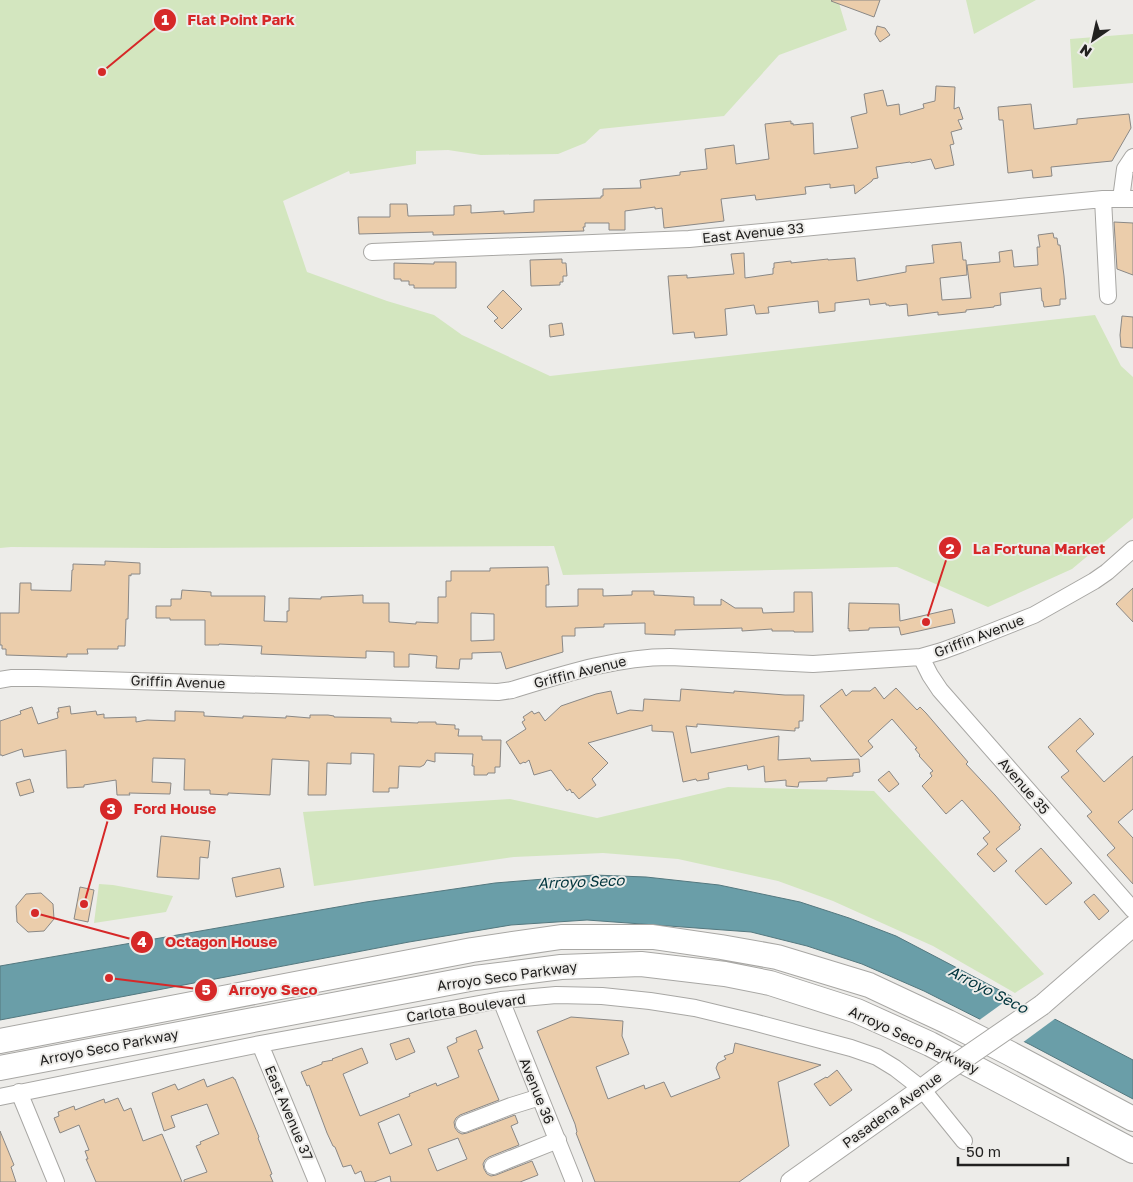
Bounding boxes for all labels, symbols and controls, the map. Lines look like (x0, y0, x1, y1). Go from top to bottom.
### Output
callout: Flat Point Park (152, 5, 305, 35)
text: 1 (161, 10, 169, 28)
text: Flat Point Park (187, 10, 295, 28)
north arrow (1068, 15, 1118, 65)
text: N (1076, 41, 1095, 61)
street label: East Avenue 33 (701, 219, 805, 246)
callout: La Fortuna Market (938, 533, 1115, 563)
text: 2 (945, 539, 955, 557)
text: La Fortuna Market (973, 539, 1105, 557)
street label: Griffin Avenue (932, 611, 1026, 660)
street label: Griffin Avenue (532, 652, 628, 691)
street label: Griffin Avenue (130, 671, 226, 692)
street label: Avenue 35 (995, 754, 1054, 817)
callout: Ford House (99, 794, 227, 824)
text: 3 (106, 799, 116, 817)
text: Ford House (134, 799, 217, 817)
water label: Arroyo Seco (537, 870, 626, 893)
callout: Octagon House (130, 927, 287, 957)
text: 4 (137, 932, 147, 950)
text: Octagon House (165, 932, 277, 950)
street label: Arroyo Seco Parkway (436, 957, 578, 994)
water label: Arroyo Seco (945, 961, 1032, 1018)
callout: Arroyo Seco (194, 975, 327, 1005)
text: 5 (201, 980, 211, 998)
text: Arroyo Seco (229, 980, 317, 998)
street label: Carlota Boulevard (405, 990, 527, 1025)
street label: Arroyo Seco Parkway (847, 1002, 982, 1077)
street label: Arroyo Seco Parkway (38, 1025, 180, 1068)
street label: Avenue 36 (517, 1055, 558, 1126)
street label: East Avenue 37 (262, 1063, 317, 1163)
street label: Pasadena Avenue (839, 1068, 945, 1151)
scale bar (958, 1134, 1068, 1166)
text: 50 m (966, 1142, 1001, 1160)

